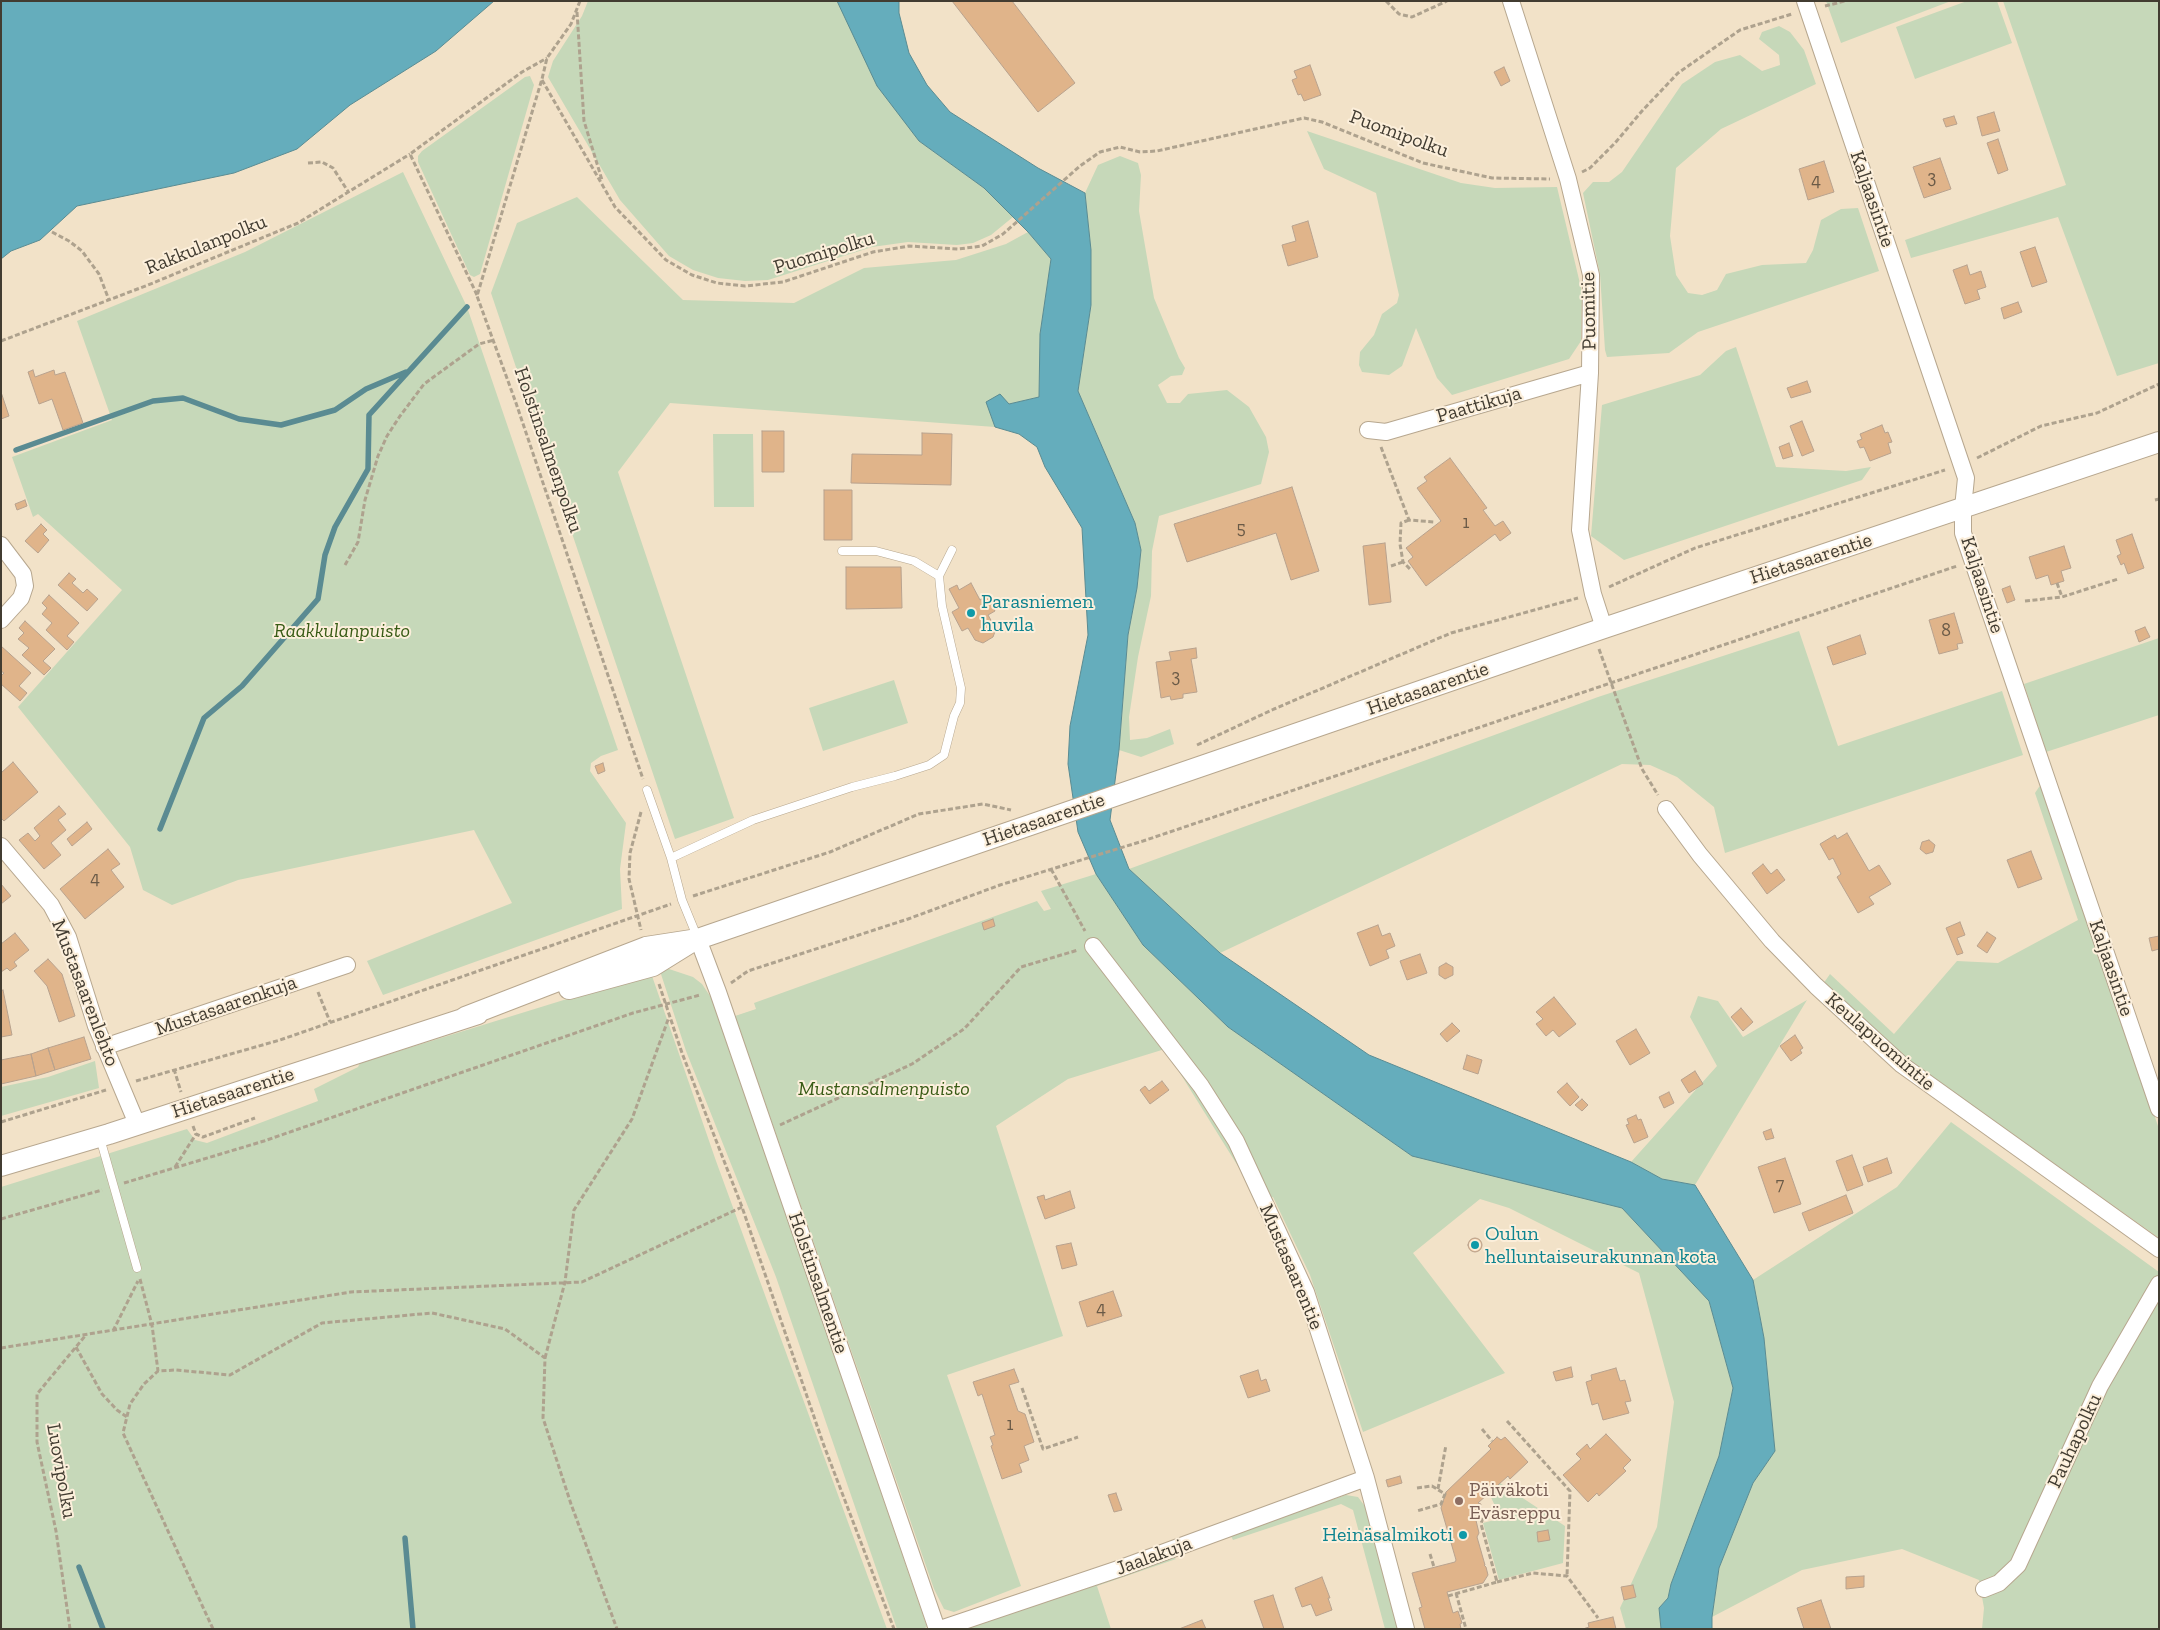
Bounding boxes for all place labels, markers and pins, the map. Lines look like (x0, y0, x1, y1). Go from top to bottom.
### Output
place label: Parasniemen huvila (981, 590, 1093, 637)
marker: Parasniemen huvila (965, 607, 977, 619)
place label: Oulun helluntaiseurakunnan kota (1485, 1222, 1717, 1269)
marker: Oulun helluntaiseurakunnan kota (1469, 1239, 1481, 1251)
place label: Päiväkoti Eväsreppu (1469, 1478, 1560, 1525)
marker: Päiväkoti Eväsreppu (1453, 1495, 1465, 1507)
place label: Heinäsalmikoti (1322, 1523, 1453, 1547)
marker: Heinäsalmikoti (1457, 1529, 1469, 1541)

